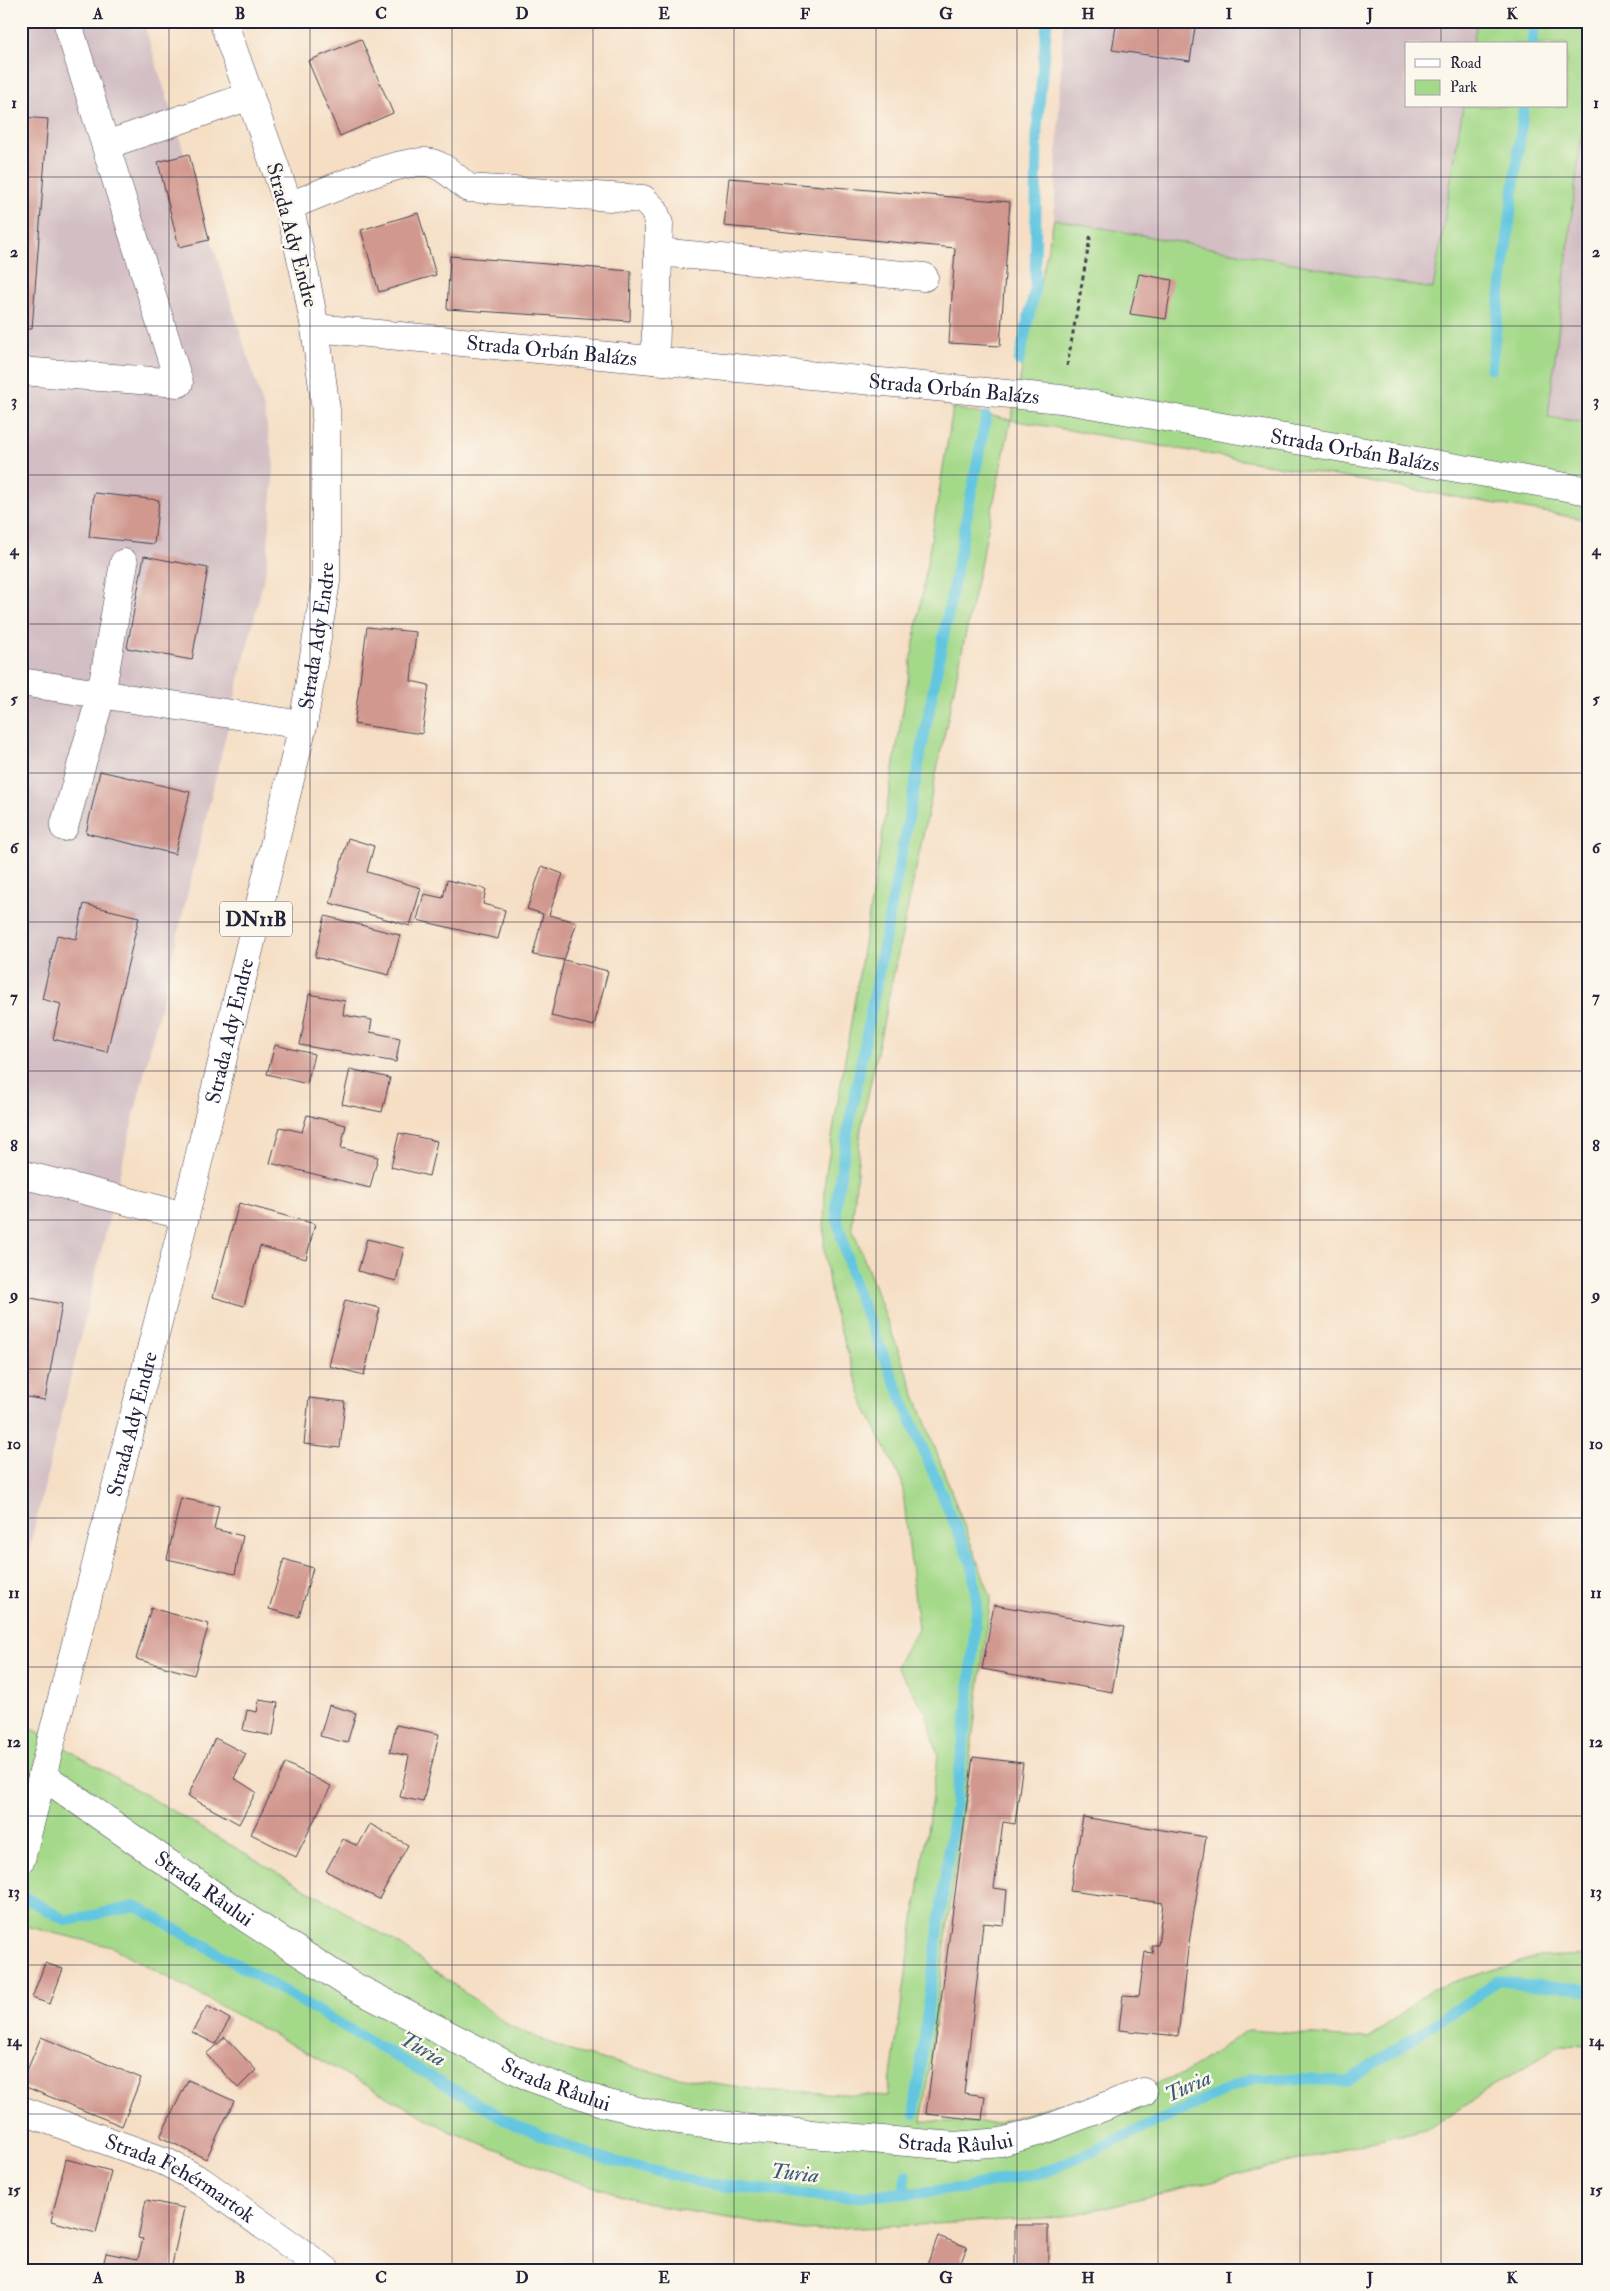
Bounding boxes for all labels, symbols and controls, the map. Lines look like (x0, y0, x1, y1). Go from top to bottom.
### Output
text: A (92, 4, 104, 24)
text: B (235, 4, 245, 24)
text: C (375, 4, 387, 24)
text: D (515, 4, 529, 24)
text: E (658, 4, 670, 24)
text: F (800, 4, 810, 24)
text: G (939, 4, 953, 24)
text: H (1081, 4, 1095, 24)
text: I (1226, 4, 1233, 24)
text: J (1366, 4, 1374, 25)
text: K (1506, 4, 1518, 24)
legend (1405, 42, 1568, 108)
text: Road (1450, 54, 1482, 73)
text: Park (1450, 78, 1477, 97)
text: 1 (11, 93, 17, 113)
text: 1 (1593, 93, 1599, 113)
street label: Strada Ady Endre (260, 160, 324, 310)
text: 2 (10, 242, 18, 262)
text: 2 (1592, 242, 1600, 262)
street label: Strada Orbán Balázs (465, 329, 638, 372)
street label: Strada Orbán Balázs (868, 367, 1041, 410)
text: 3 (11, 391, 17, 411)
text: 3 (1593, 391, 1599, 411)
street label: Strada Orbán Balázs (1268, 422, 1442, 478)
text: 4 (9, 540, 20, 560)
text: 4 (1591, 540, 1602, 560)
street label: Strada Ady Endre (292, 562, 340, 711)
text: 5 (10, 689, 18, 709)
text: 5 (1592, 689, 1600, 709)
text: 6 (10, 838, 20, 858)
text: 6 (1592, 838, 1602, 858)
road number: DN11B (220, 902, 292, 936)
street label: Strada Ady Endre (199, 955, 260, 1106)
text: 7 (10, 987, 18, 1007)
text: 7 (1592, 987, 1600, 1007)
text: 8 (10, 1136, 18, 1156)
text: 8 (1592, 1136, 1600, 1156)
text: 9 (8, 1285, 18, 1305)
text: 9 (1590, 1285, 1600, 1305)
street label: Strada Ady Endre (101, 1348, 163, 1499)
text: 10 (7, 1434, 21, 1454)
text: 10 (1589, 1434, 1603, 1454)
text: 11 (8, 1583, 20, 1603)
text: 11 (1590, 1583, 1602, 1603)
text: 12 (7, 1732, 21, 1752)
text: 12 (1589, 1732, 1603, 1752)
street label: Strada Râului (149, 1845, 259, 1933)
text: 13 (8, 1882, 20, 1902)
text: 13 (1590, 1882, 1602, 1902)
water label: Turia (395, 2025, 451, 2073)
text: 14 (7, 2031, 23, 2051)
text: 14 (1589, 2031, 1605, 2051)
street label: Strada Râului (497, 2051, 613, 2117)
water label: Turia (1160, 2063, 1216, 2109)
street label: Strada Râului (897, 2126, 1016, 2160)
street label: Strada Fehérmartok (102, 2128, 261, 2229)
water label: Turia (770, 2157, 820, 2189)
text: 15 (8, 2180, 21, 2200)
text: 15 (1590, 2180, 1603, 2200)
text: A (92, 2268, 104, 2288)
text: B (235, 2268, 245, 2288)
text: C (375, 2268, 387, 2288)
text: D (515, 2268, 529, 2288)
text: E (658, 2268, 670, 2288)
text: F (800, 2268, 810, 2288)
text: G (939, 2268, 953, 2288)
text: H (1081, 2268, 1095, 2288)
text: I (1226, 2268, 1233, 2288)
text: J (1366, 2268, 1374, 2289)
text: K (1506, 2268, 1518, 2288)

